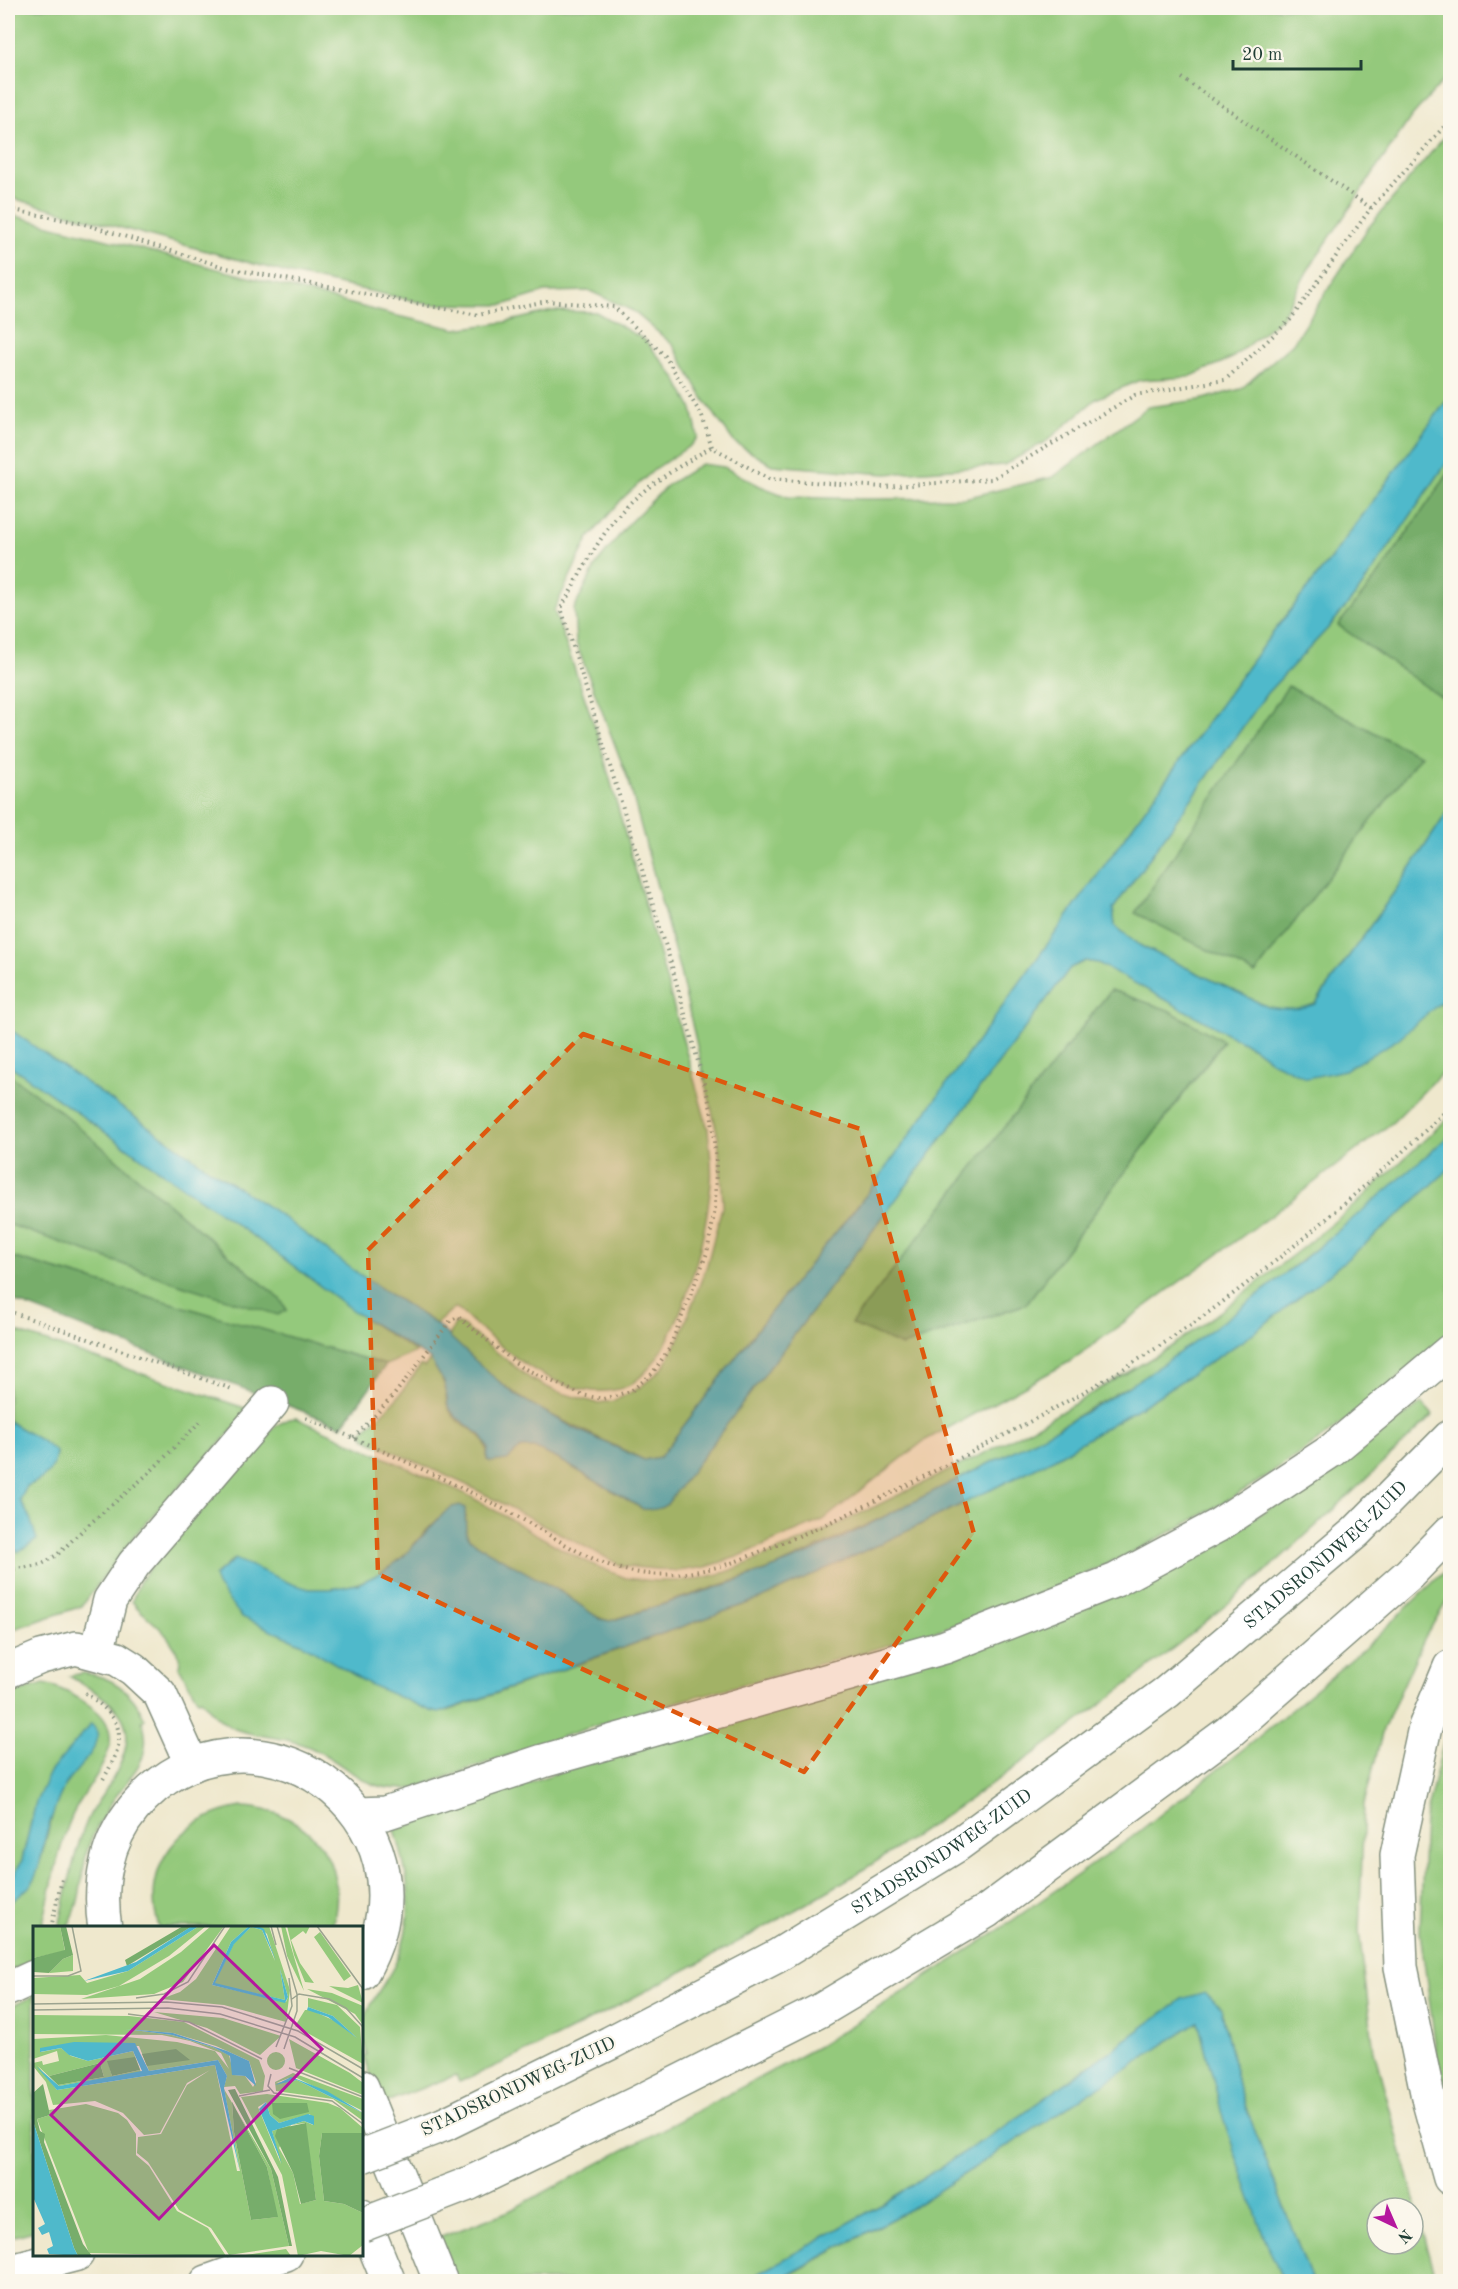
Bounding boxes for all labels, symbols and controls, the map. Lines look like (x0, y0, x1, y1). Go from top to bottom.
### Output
scale bar (1233, 33, 1360, 71)
text: 20 m (1242, 46, 1282, 64)
street label: STADSRONDWEG-ZUID (1241, 1478, 1411, 1633)
street label: STADSRONDWEG-ZUID (848, 1786, 1035, 1918)
inset map (33, 1926, 363, 2256)
street label: STADSRONDWEG-ZUID (418, 2034, 618, 2140)
north arrow (1365, 2196, 1425, 2256)
text: N (1394, 2225, 1414, 2246)

